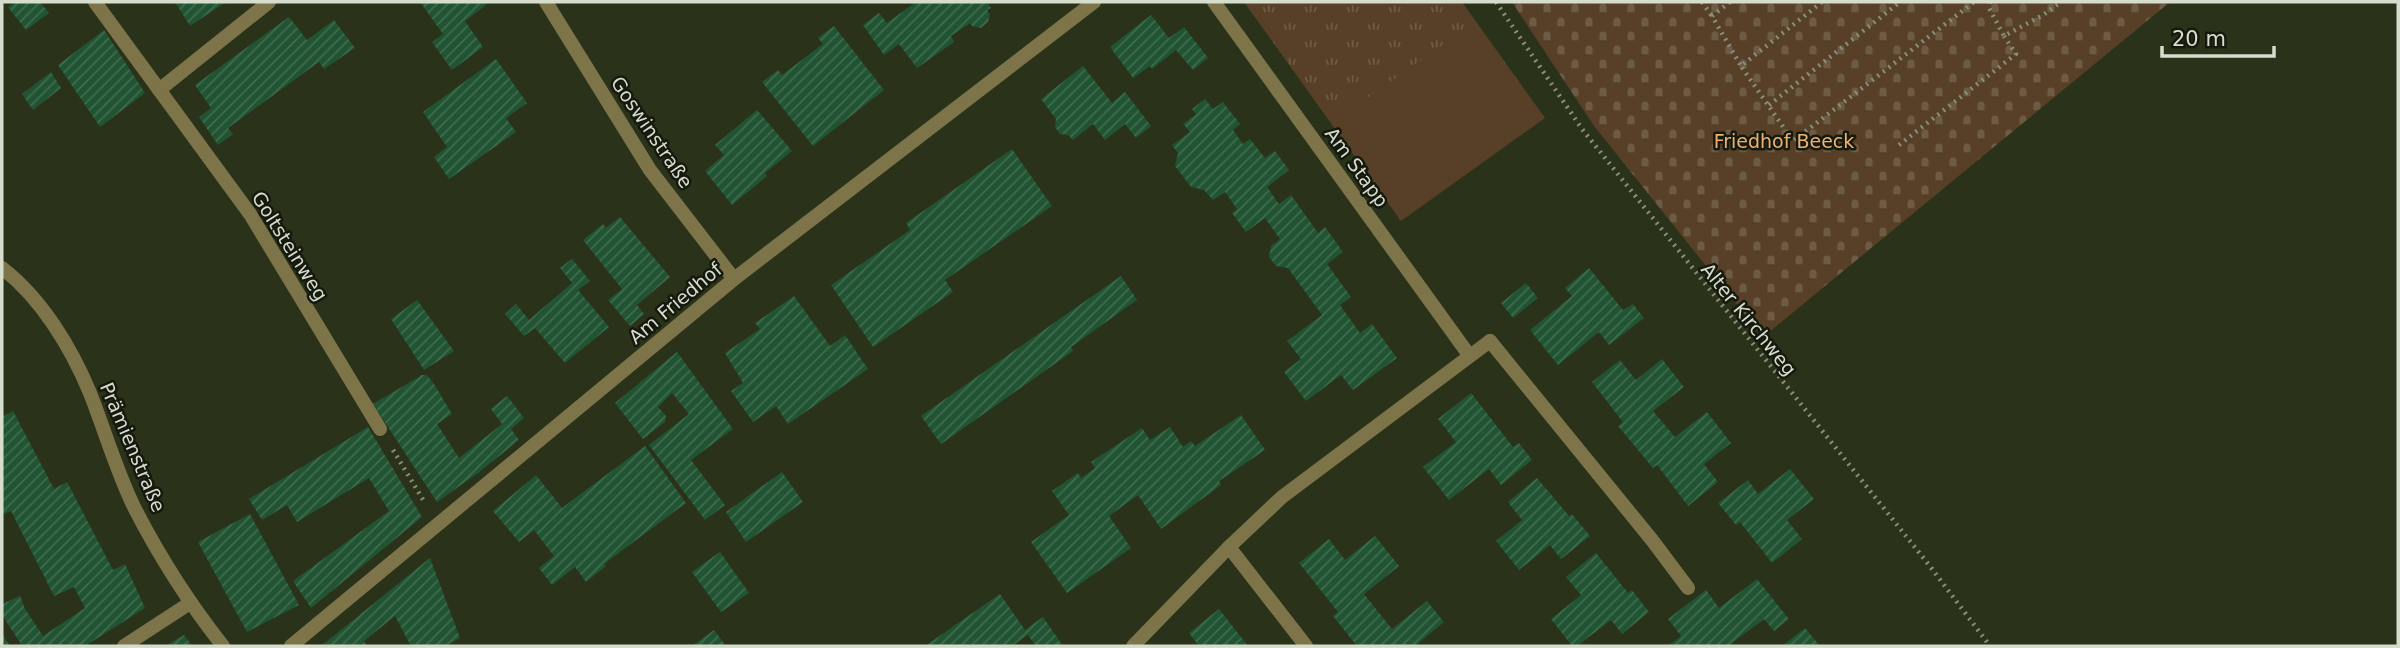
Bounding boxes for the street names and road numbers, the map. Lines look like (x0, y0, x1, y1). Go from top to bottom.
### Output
street label: Goswinstraße (607, 72, 697, 192)
street label: Am Stapp (1321, 123, 1393, 211)
street label: Goltsteinweg (248, 187, 332, 305)
street label: Am Friedhof (624, 257, 727, 348)
street label: Alter Kirchweg (1697, 258, 1801, 380)
street label: Prämienstraße (96, 379, 170, 515)

